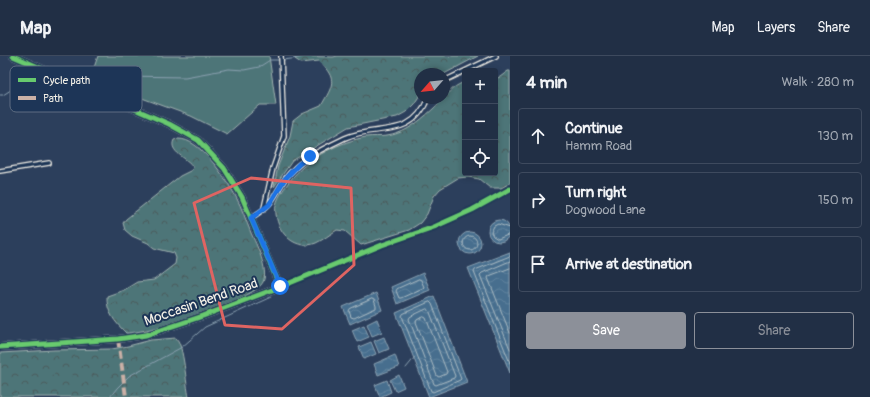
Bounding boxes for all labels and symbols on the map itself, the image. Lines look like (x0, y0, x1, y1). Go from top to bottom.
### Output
legend (10, 66, 142, 112)
north arrow (414, 68, 450, 104)
text: Cycle path (43, 74, 90, 87)
text: Path (43, 92, 63, 105)
route end (301, 147, 319, 165)
street label: Moccasin Bend Road (142, 275, 260, 329)
route start (271, 277, 289, 295)

